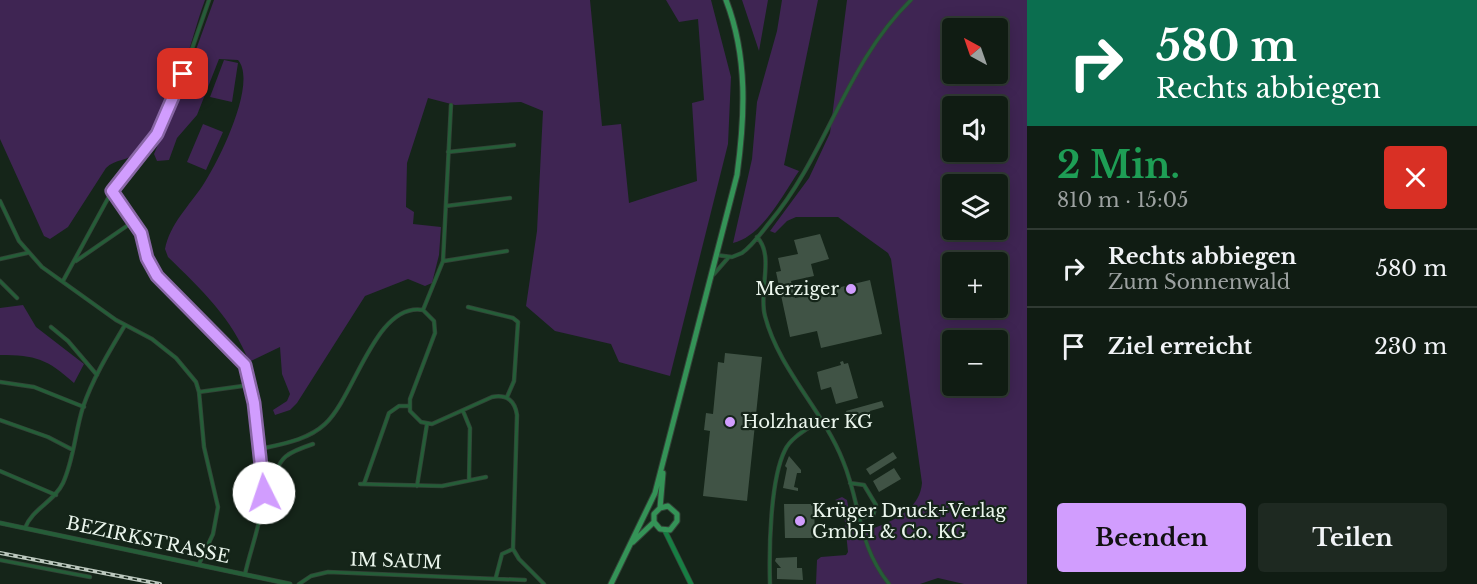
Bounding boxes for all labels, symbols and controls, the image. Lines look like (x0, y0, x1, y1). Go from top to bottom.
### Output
north arrow (942, 18, 1008, 84)
map controls (942, 18, 1008, 396)
text: 580 m (1156, 20, 1297, 72)
icon: right (1057, 24, 1135, 102)
pin (157, 48, 208, 99)
icon: arrive (166, 57, 199, 90)
text: Rechts abbiegen (1156, 72, 1381, 105)
button: sound (942, 96, 1008, 162)
text: 2 Min. (1057, 143, 1180, 188)
button: close (1384, 146, 1447, 209)
button: layers (942, 174, 1008, 240)
text: 810 m · 15:05 (1057, 188, 1188, 212)
text: Rechts abbiegen (1108, 243, 1297, 270)
button: + (942, 252, 1008, 318)
icon: right (1057, 252, 1090, 285)
text: 580 m (1376, 255, 1447, 282)
text: Zum Sonnenwald (1108, 270, 1290, 294)
place label: Merziger (755, 278, 839, 300)
marker: Merziger (844, 282, 858, 296)
button: − (942, 330, 1008, 396)
icon: arrive (1057, 330, 1090, 363)
text: Ziel erreicht (1108, 333, 1252, 360)
text: 230 m (1374, 333, 1447, 360)
place label: Holzhauer KG (742, 411, 873, 433)
marker: Holzhauer KG (723, 415, 737, 429)
position arrow (232, 461, 296, 525)
place label: Krüger Druck+Verlag GmbH & Co. KG (812, 500, 1006, 543)
button: Beenden (1057, 503, 1246, 572)
button: Teilen (1258, 503, 1447, 572)
street label: BEZIRKSTRASSE (64, 512, 232, 568)
marker: Krüger Druck+Verlag GmbH & Co. KG (793, 514, 807, 528)
street label: IM SAUM (350, 548, 442, 574)

